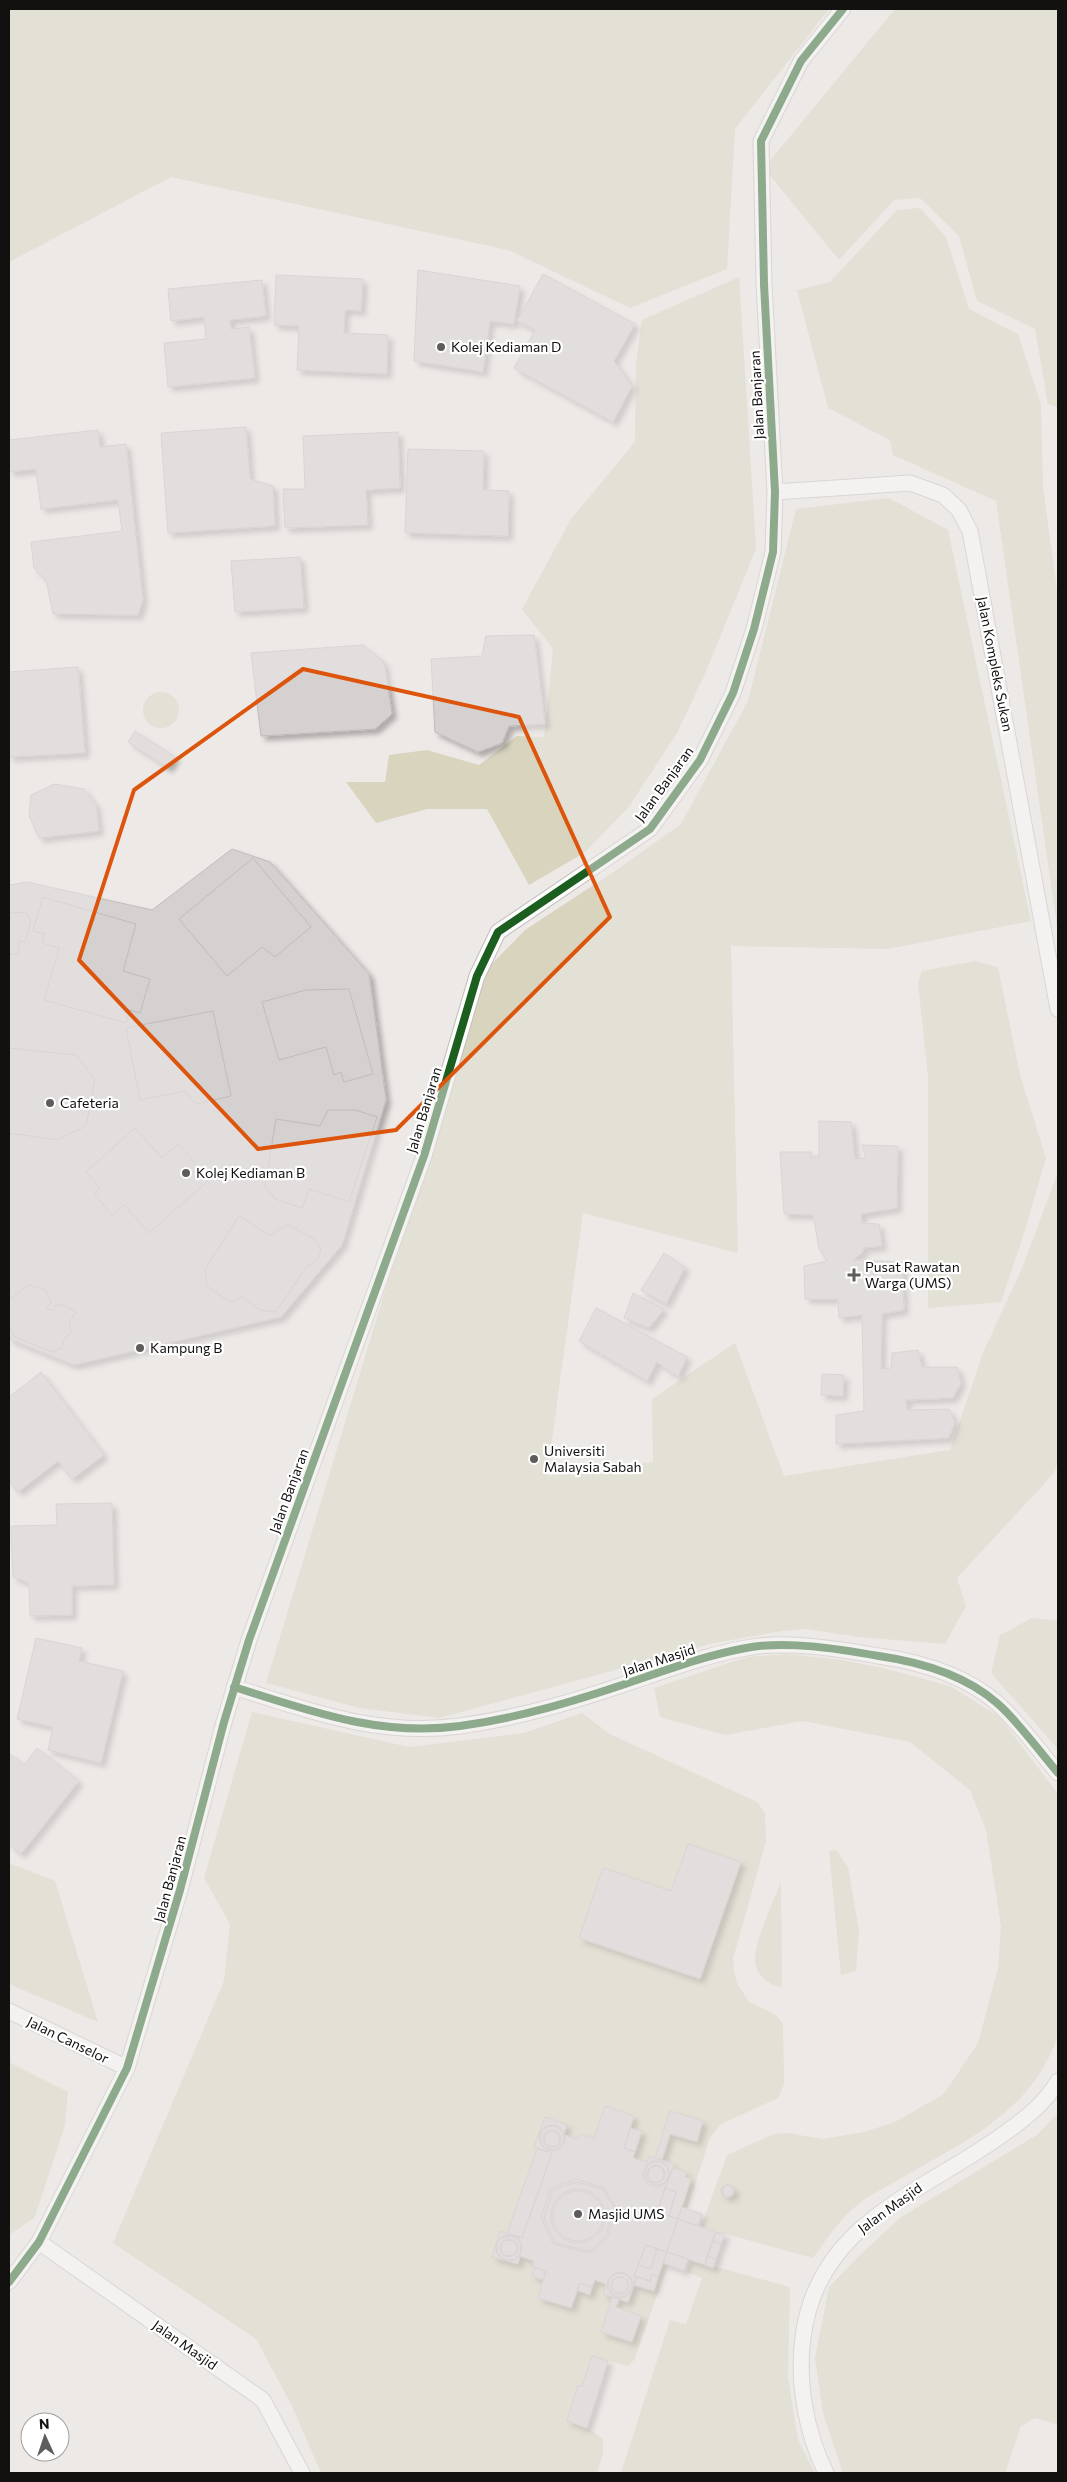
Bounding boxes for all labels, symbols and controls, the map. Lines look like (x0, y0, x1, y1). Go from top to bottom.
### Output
place label: Kolej Kediaman D (451, 338, 561, 355)
marker: Kolej Kediaman D (435, 341, 447, 353)
street label: Jalan Banjaran (746, 350, 767, 440)
street label: Jalan Kompleks Sukan (974, 595, 1017, 733)
street label: Jalan Banjaran (631, 743, 697, 825)
street label: Jalan Banjaran (402, 1065, 445, 1155)
place label: Cafeteria (60, 1094, 119, 1111)
marker: Cafeteria (44, 1097, 56, 1109)
place label: Kolej Kediaman B (196, 1164, 305, 1181)
marker: Kolej Kediaman B (180, 1167, 192, 1179)
place label: Pusat Rawatan Warga (UMS) (865, 1258, 960, 1291)
marker: Pusat Rawatan Warga (UMS) (847, 1268, 861, 1282)
place label: Kampung B (150, 1339, 222, 1356)
marker: Kampung B (134, 1342, 146, 1354)
place label: Universiti Malaysia Sabah (544, 1442, 642, 1475)
street label: Jalan Banjaran (265, 1446, 312, 1536)
marker: Universiti Malaysia Sabah (528, 1453, 540, 1465)
street label: Jalan Masjid (620, 1640, 697, 1679)
street label: Jalan Banjaran (150, 1834, 189, 1924)
street label: Jalan Canselor (24, 2012, 112, 2067)
street label: Jalan Masjid (854, 2179, 925, 2237)
place label: Masjid UMS (588, 2205, 665, 2222)
marker: Masjid UMS (572, 2208, 584, 2220)
street label: Jalan Masjid (150, 2316, 221, 2373)
north arrow (20, 2412, 70, 2462)
text: N (39, 2415, 50, 2432)

